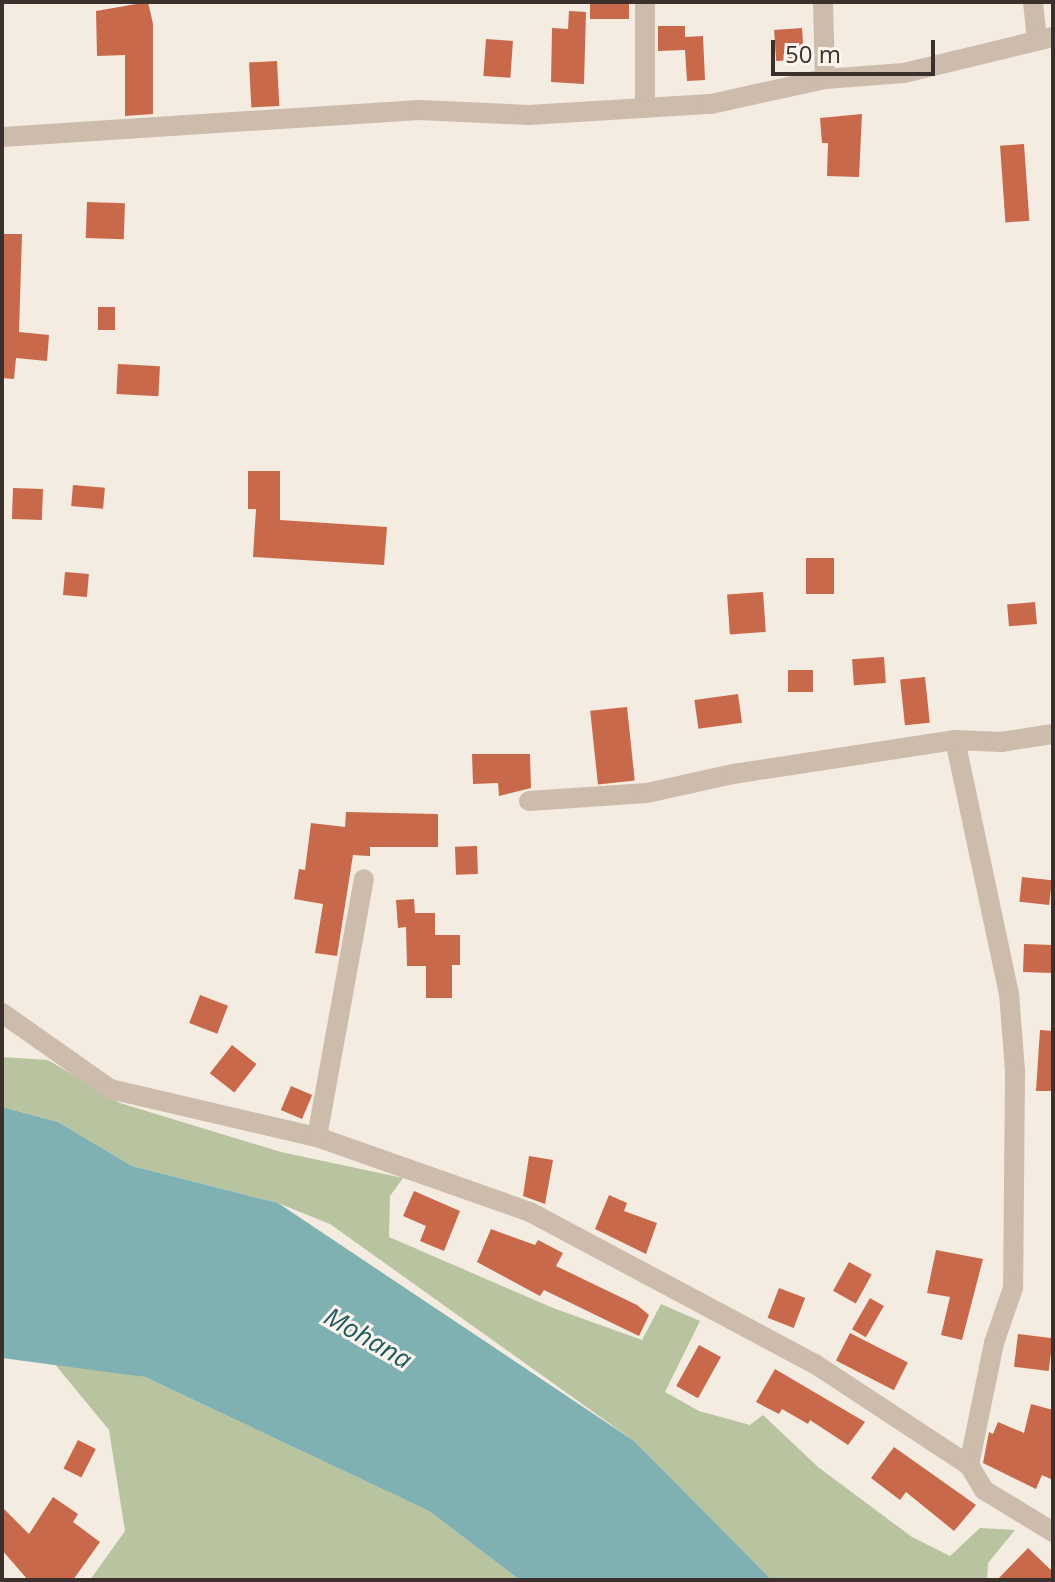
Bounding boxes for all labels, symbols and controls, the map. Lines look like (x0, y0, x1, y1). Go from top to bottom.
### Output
scale bar (775, 24, 939, 74)
text: 50 m (785, 37, 841, 70)
water label: Mohana (319, 1301, 417, 1375)

